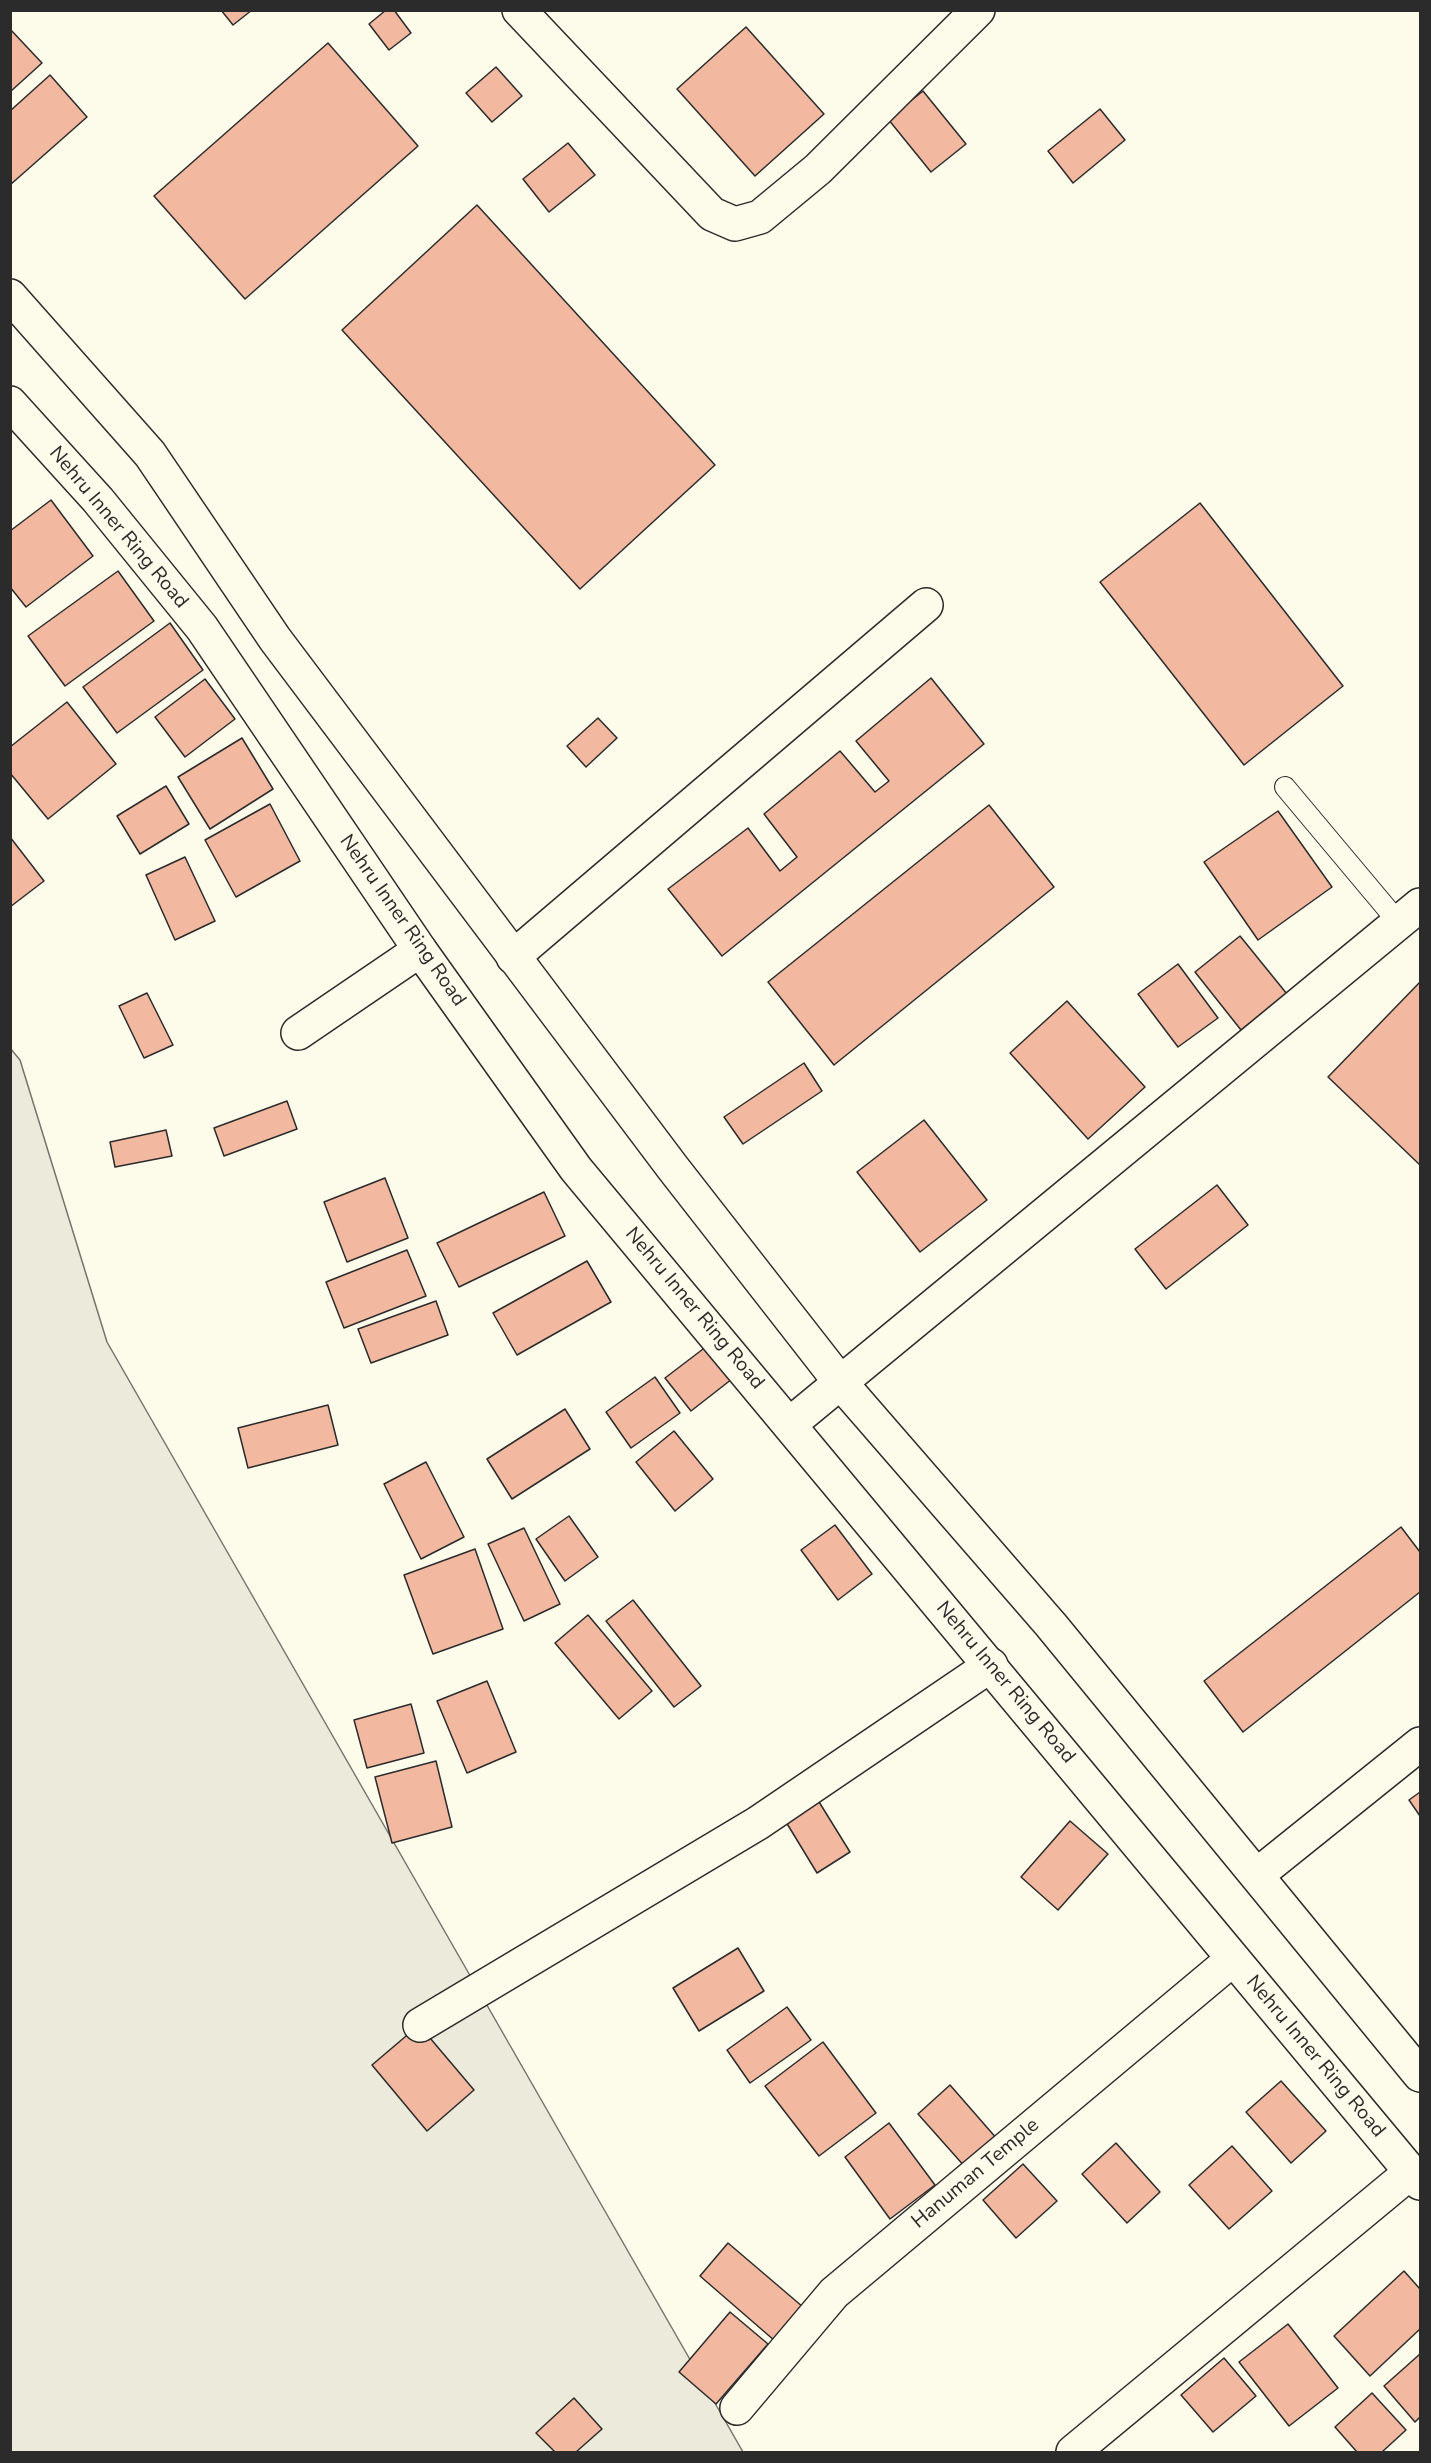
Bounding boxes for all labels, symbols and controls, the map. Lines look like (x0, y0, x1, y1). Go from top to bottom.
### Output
street label: Nehru Inner Ring Road (43, 442, 193, 614)
street label: Nehru Inner Ring Road (334, 831, 470, 1011)
street label: Nehru Inner Ring Road (619, 1223, 769, 1395)
street label: Nehru Inner Ring Road (930, 1597, 1080, 1769)
street label: Nehru Inner Ring Road (1240, 1971, 1390, 2143)
street label: Hanuman Temple (907, 2114, 1045, 2234)

